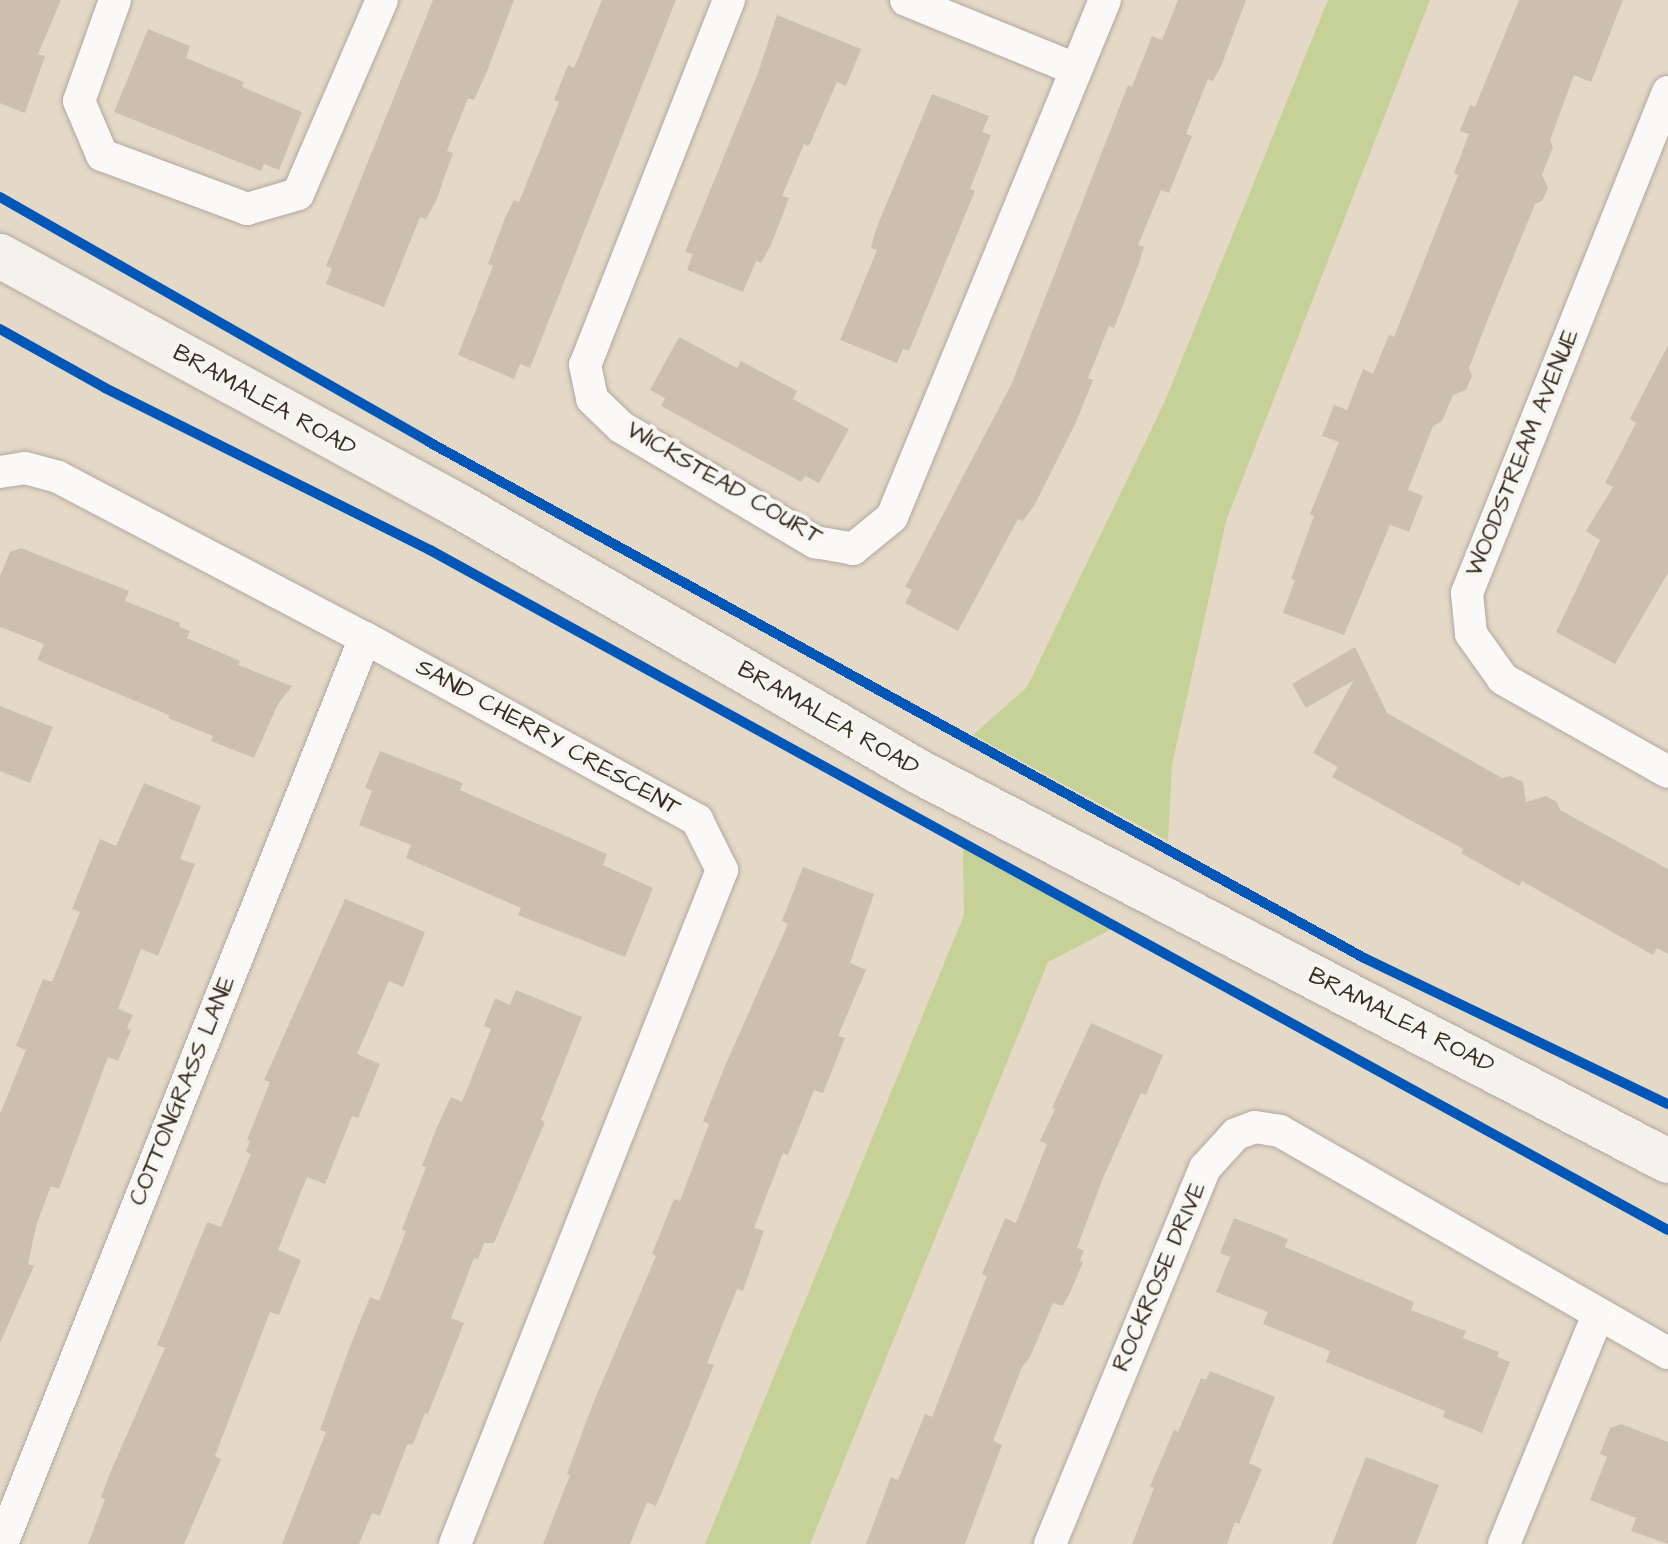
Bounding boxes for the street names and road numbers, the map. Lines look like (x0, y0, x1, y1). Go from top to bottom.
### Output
street label: WOODSTREAM AVENUE (1460, 325, 1586, 581)
street label: BRAMALEA ROAD (168, 339, 360, 463)
street label: WICKSTEAD COURT (621, 416, 827, 552)
street label: SAND CHERRY CRESCENT (411, 653, 685, 823)
street label: BRAMALEA ROAD (732, 655, 924, 783)
street label: BRAMALEA ROAD (1303, 962, 1499, 1080)
street label: COTTONGRASS LANE (124, 972, 242, 1210)
street label: ROCKROSE DRIVE (1107, 1178, 1213, 1376)

